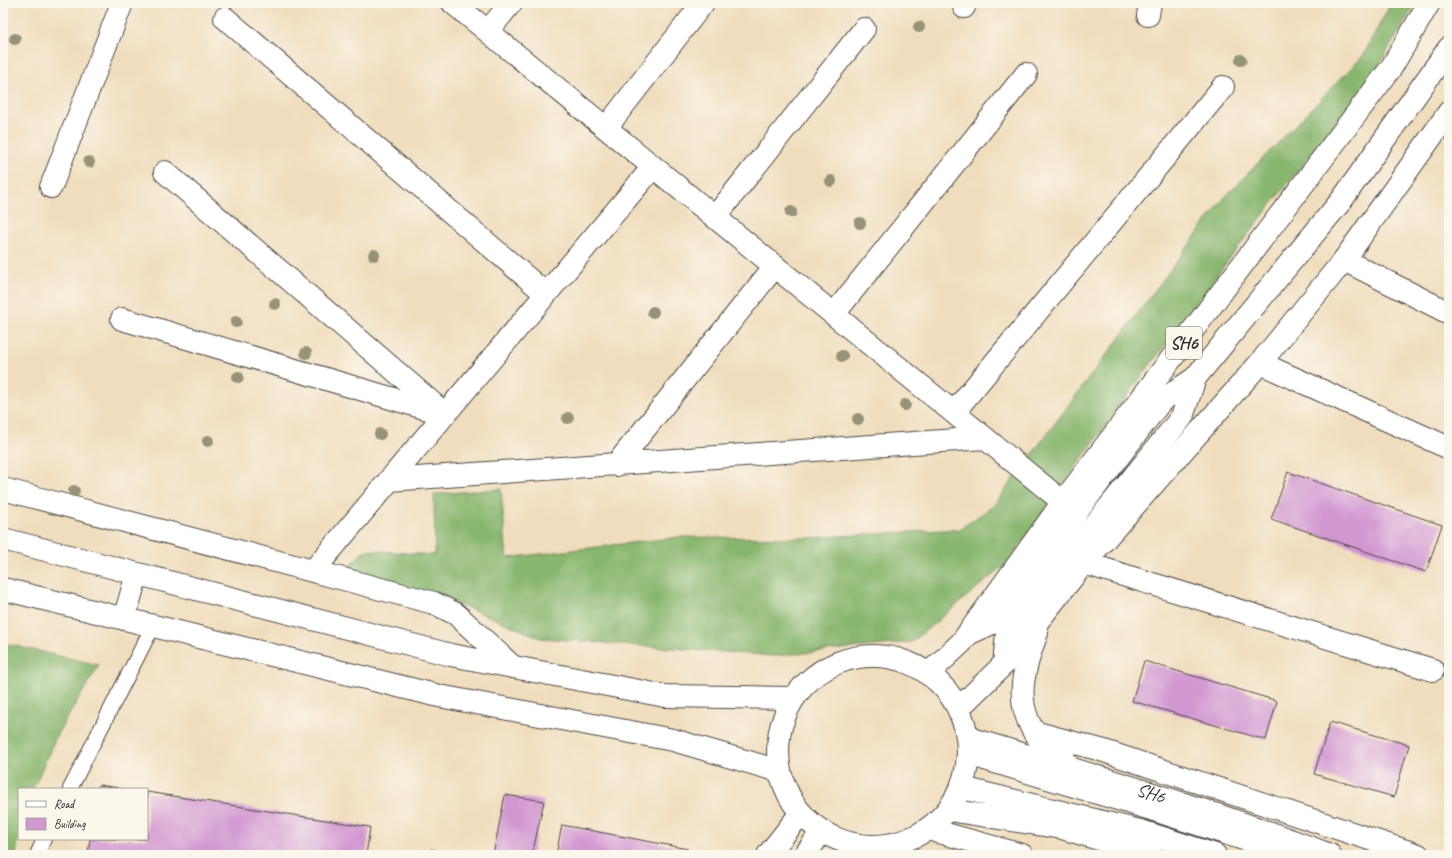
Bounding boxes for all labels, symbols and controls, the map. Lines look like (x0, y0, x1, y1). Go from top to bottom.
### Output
road number: SH6 (1166, 327, 1202, 359)
street label: SH6 (1134, 778, 1169, 809)
legend (18, 788, 148, 840)
text: Road (54, 796, 76, 812)
text: Building (54, 816, 86, 832)

